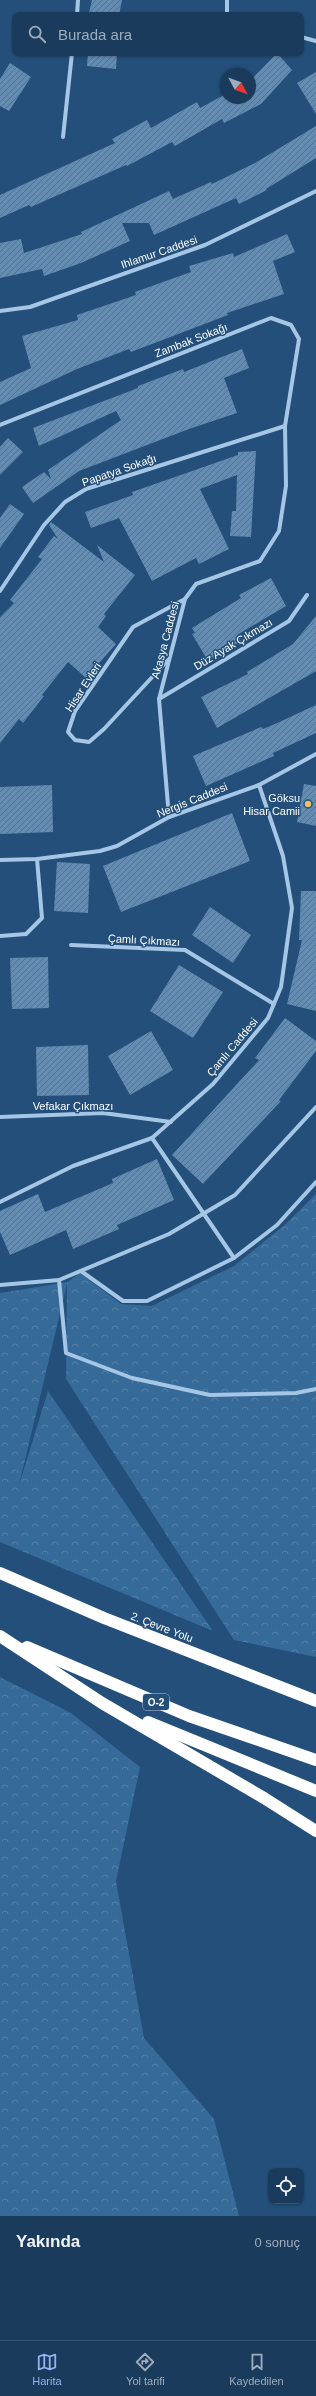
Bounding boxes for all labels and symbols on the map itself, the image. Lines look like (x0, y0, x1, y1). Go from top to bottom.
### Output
north arrow (220, 68, 256, 104)
street label: Ihlamur Caddesi (119, 233, 199, 271)
street label: Zambak Sokağı (153, 321, 229, 359)
street label: Papatya Sokağı (80, 452, 158, 488)
street label: Akasya Caddesi (149, 600, 181, 680)
street label: Düz Ayak Çıkmazı (191, 616, 275, 672)
street label: Hisar Evleri (63, 660, 103, 714)
street label: Nergis Caddesi (155, 780, 229, 820)
place label: Göksu Hisar Camii (243, 792, 300, 817)
marker: Göksu Hisar Camii (303, 799, 313, 809)
street label: Çamlı Çıkmazı (108, 932, 180, 948)
street label: Çamlı Caddesi (204, 1016, 260, 1078)
street label: Vefakar Çıkmazı (33, 1100, 113, 1112)
street label: 2. Çevre Yolu (129, 1610, 195, 1644)
road number: O-2 (143, 1694, 169, 1710)

